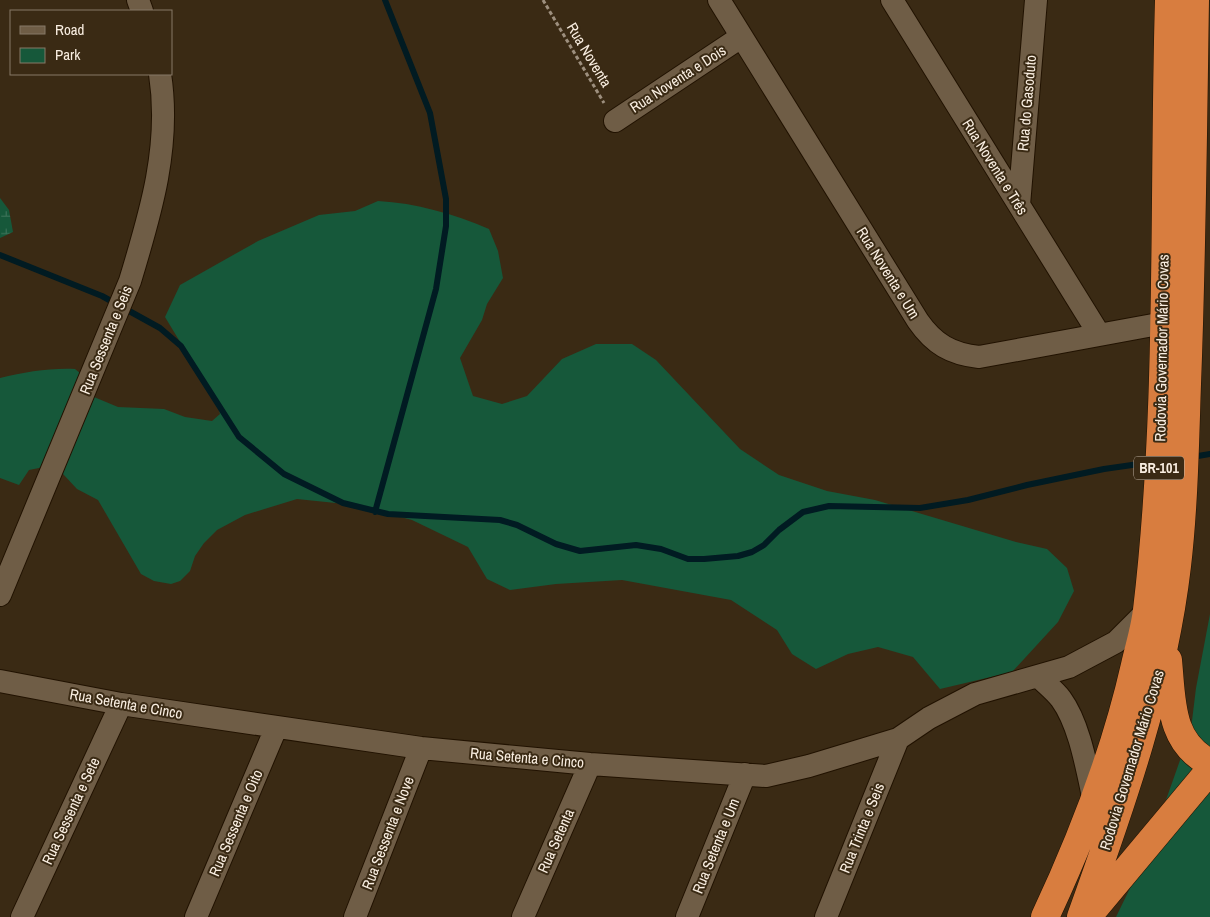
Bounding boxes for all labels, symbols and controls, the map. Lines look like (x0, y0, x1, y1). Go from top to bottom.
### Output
legend (10, 10, 172, 75)
text: Road (55, 19, 84, 40)
street label: Rua Noventa (562, 19, 617, 91)
street label: Rua Noventa e Dois (626, 40, 730, 118)
text: Park (55, 44, 81, 65)
street label: Rua do Gasoduto (1012, 54, 1041, 152)
street label: Rua Noventa e Três (958, 115, 1033, 219)
street label: Rua Noventa e Um (852, 223, 925, 323)
street label: Rodovia Governador Mário Covas (1149, 254, 1174, 442)
street label: Rua Sessenta e Seis (74, 282, 137, 397)
road number: BR-101 (1134, 456, 1184, 479)
street label: Rodovia Governador Mário Covas (1094, 667, 1169, 852)
street label: Rua Setenta e Cinco (68, 683, 184, 724)
street label: Rua Setenta e Cinco (469, 742, 585, 773)
street label: Rua Sessenta e Sete (36, 754, 105, 868)
street label: Rua Sessenta e Oito (204, 766, 268, 879)
street label: Rua Sessenta e Nove (356, 773, 419, 892)
street label: Rua Trinta e Seis (834, 779, 889, 876)
street label: Rua Setenta e Um (687, 795, 744, 897)
street label: Rua Setenta (532, 805, 579, 876)

